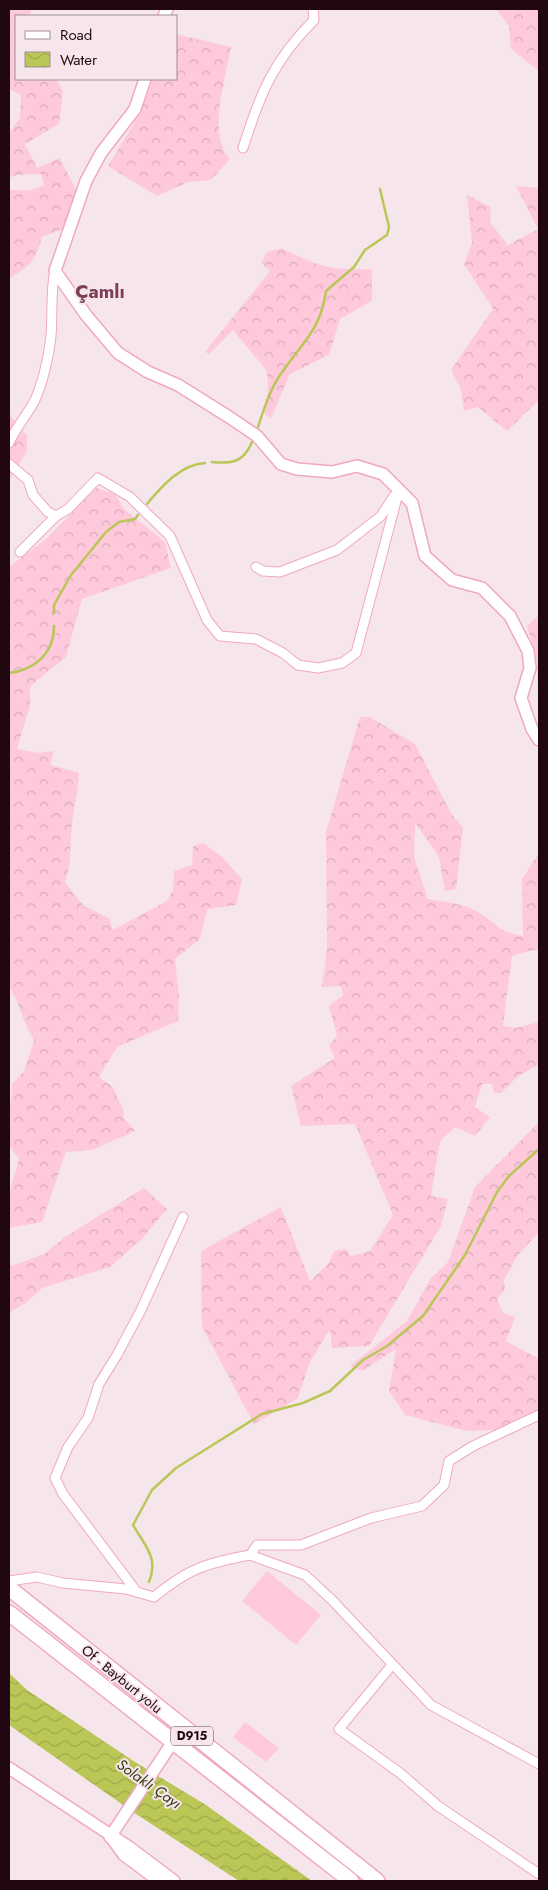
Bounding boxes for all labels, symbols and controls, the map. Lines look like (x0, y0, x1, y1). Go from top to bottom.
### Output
legend (15, 15, 178, 80)
text: Road (60, 24, 92, 46)
text: Water (60, 49, 98, 71)
district label: Çamlı (75, 278, 125, 305)
street label: Of - Bayburt yolu (77, 1640, 167, 1718)
road number: D915 (171, 1726, 213, 1745)
water label: Solaklı Çayı (112, 1754, 186, 1814)

